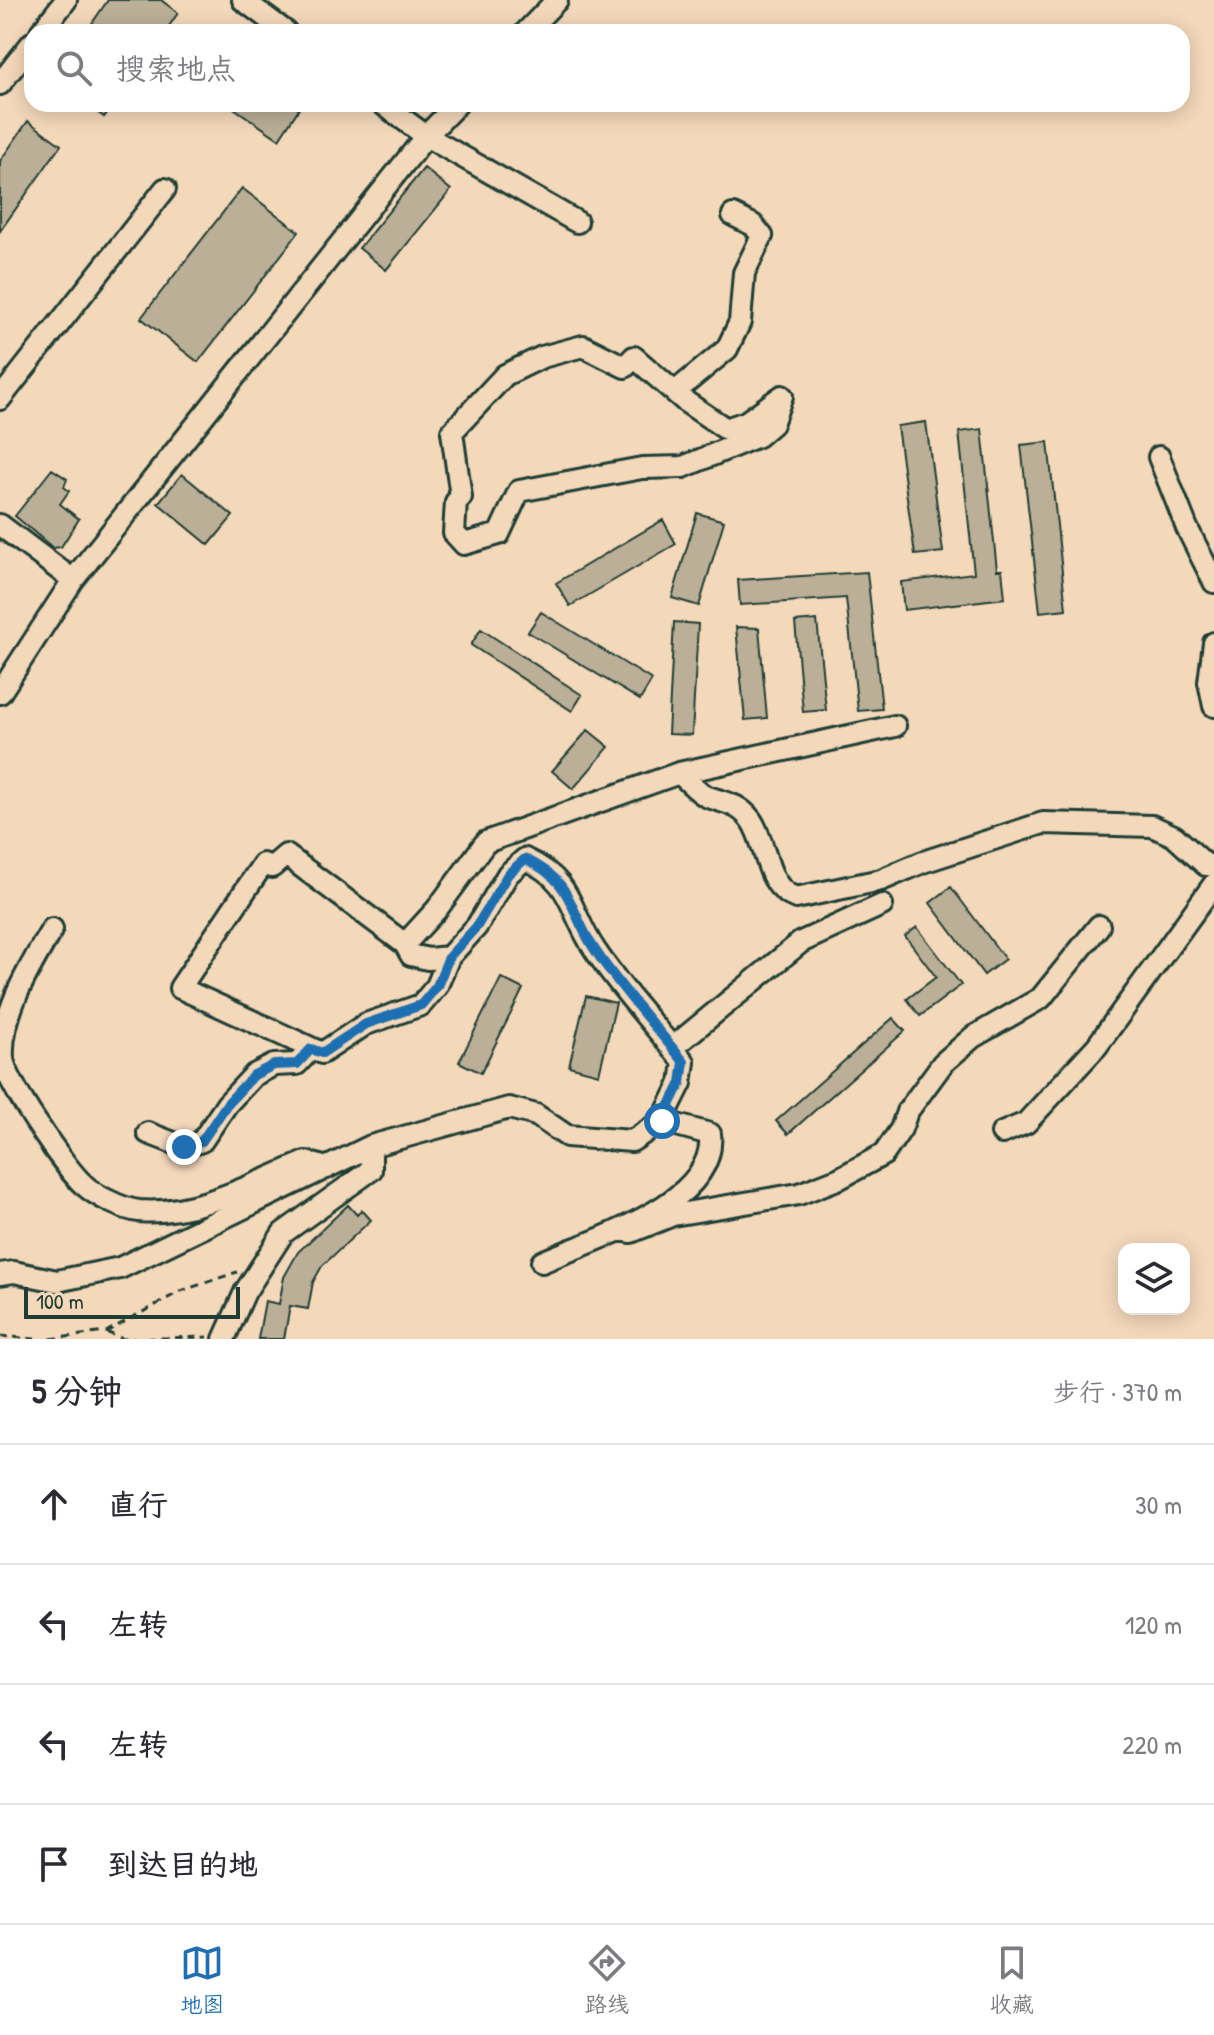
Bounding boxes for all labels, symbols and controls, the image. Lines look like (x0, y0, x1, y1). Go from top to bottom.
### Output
search box (24, 24, 1190, 112)
icon: search (52, 46, 96, 90)
text: 搜索地点 (116, 48, 236, 88)
route start (644, 1103, 680, 1139)
route end (166, 1129, 202, 1165)
map controls (1118, 1243, 1190, 1315)
button: layers (1118, 1243, 1190, 1315)
scale bar (24, 1283, 240, 1319)
text: 100 m (36, 1286, 84, 1316)
text: 5 分钟 (32, 1368, 122, 1414)
text: 步行 · 370 m (1053, 1374, 1182, 1409)
icon: ahead (32, 1482, 76, 1526)
text: 直行 (108, 1484, 168, 1524)
text: 30 m (1135, 1487, 1182, 1522)
icon: left (32, 1602, 76, 1646)
text: 左转 (108, 1604, 168, 1644)
text: 120 m (1125, 1607, 1182, 1642)
icon: left (32, 1722, 76, 1766)
text: 左转 (108, 1724, 168, 1764)
text: 220 m (1122, 1727, 1182, 1762)
icon: arrive (32, 1842, 76, 1886)
text: 到达目的地 (108, 1844, 258, 1884)
tab: 地图 (180, 1941, 224, 2019)
tab: 路线 (585, 1941, 629, 2019)
tab: 收藏 (990, 1941, 1034, 2019)

